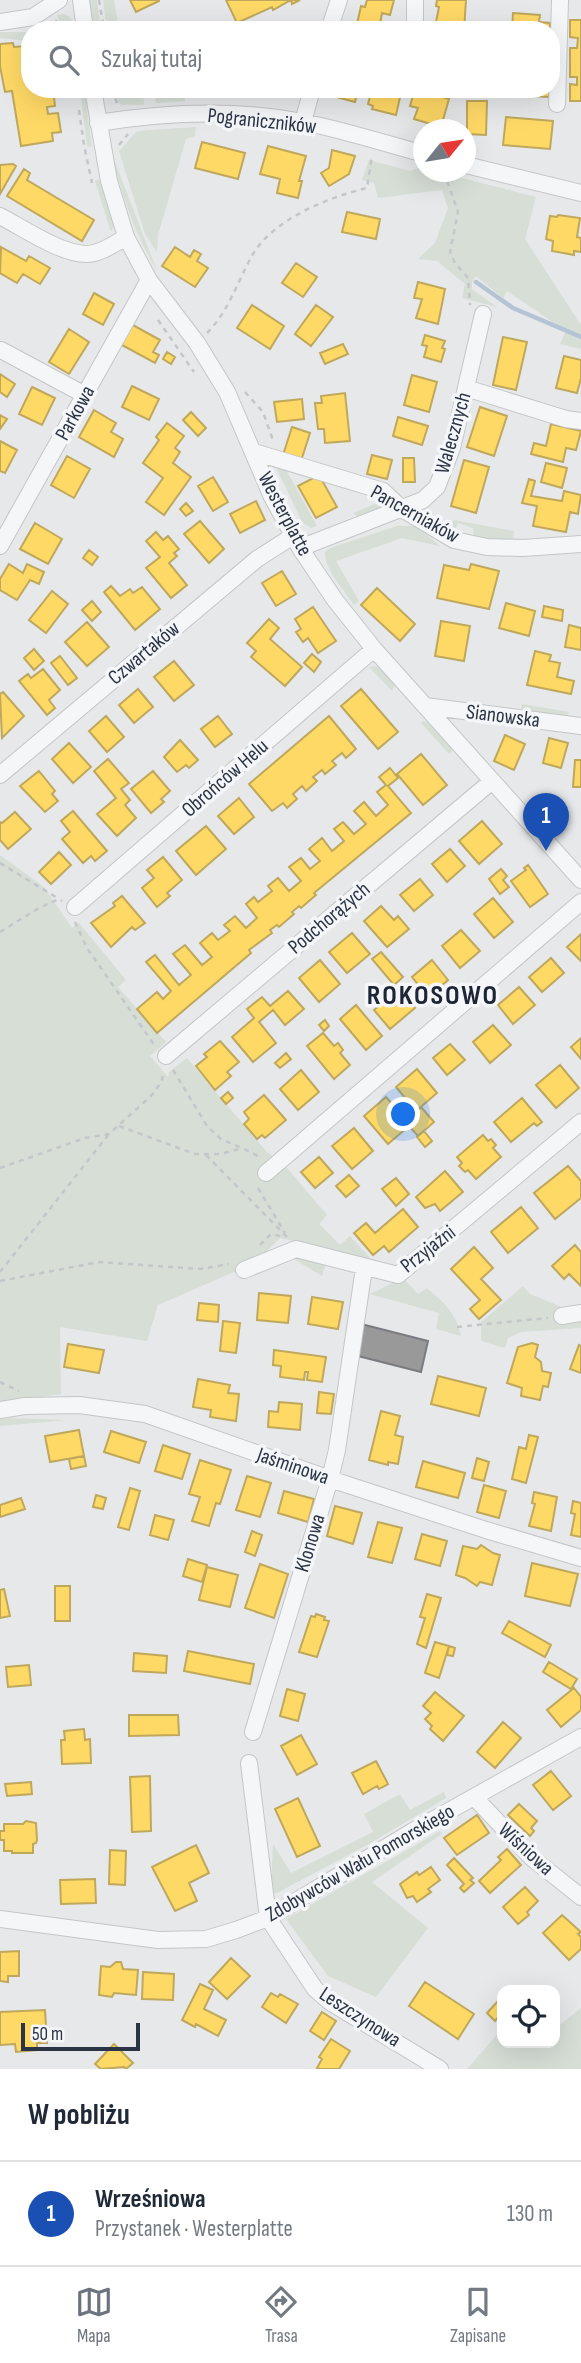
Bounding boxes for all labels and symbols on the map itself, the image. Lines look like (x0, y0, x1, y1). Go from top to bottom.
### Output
street label: Pograniczników (206, 103, 318, 139)
north arrow (413, 119, 476, 182)
street label: Parkowa (50, 381, 100, 445)
street label: Walecznych (429, 389, 477, 477)
street label: Westerplatte (252, 468, 318, 560)
street label: Pancerniaków (366, 479, 464, 549)
street label: Czwartaków (103, 616, 185, 690)
street label: Sianowska (465, 699, 541, 733)
street label: Obrońców Helu (177, 734, 273, 822)
pin: 1 (523, 793, 569, 851)
street label: Podchorążych (283, 877, 375, 959)
district label: ROKOSOWO (367, 979, 499, 1012)
your location (386, 1097, 420, 1131)
street label: Przyjaźni (396, 1220, 460, 1278)
street label: Jaśminowa (253, 1442, 332, 1490)
street label: Klonowa (289, 1511, 331, 1575)
street label: Zdobywców Wału Pomorskiego (261, 1799, 459, 1927)
street label: Wiśniowa (493, 1817, 559, 1881)
street label: Leszczynowa (315, 1982, 405, 2052)
scale bar (21, 2020, 140, 2052)

